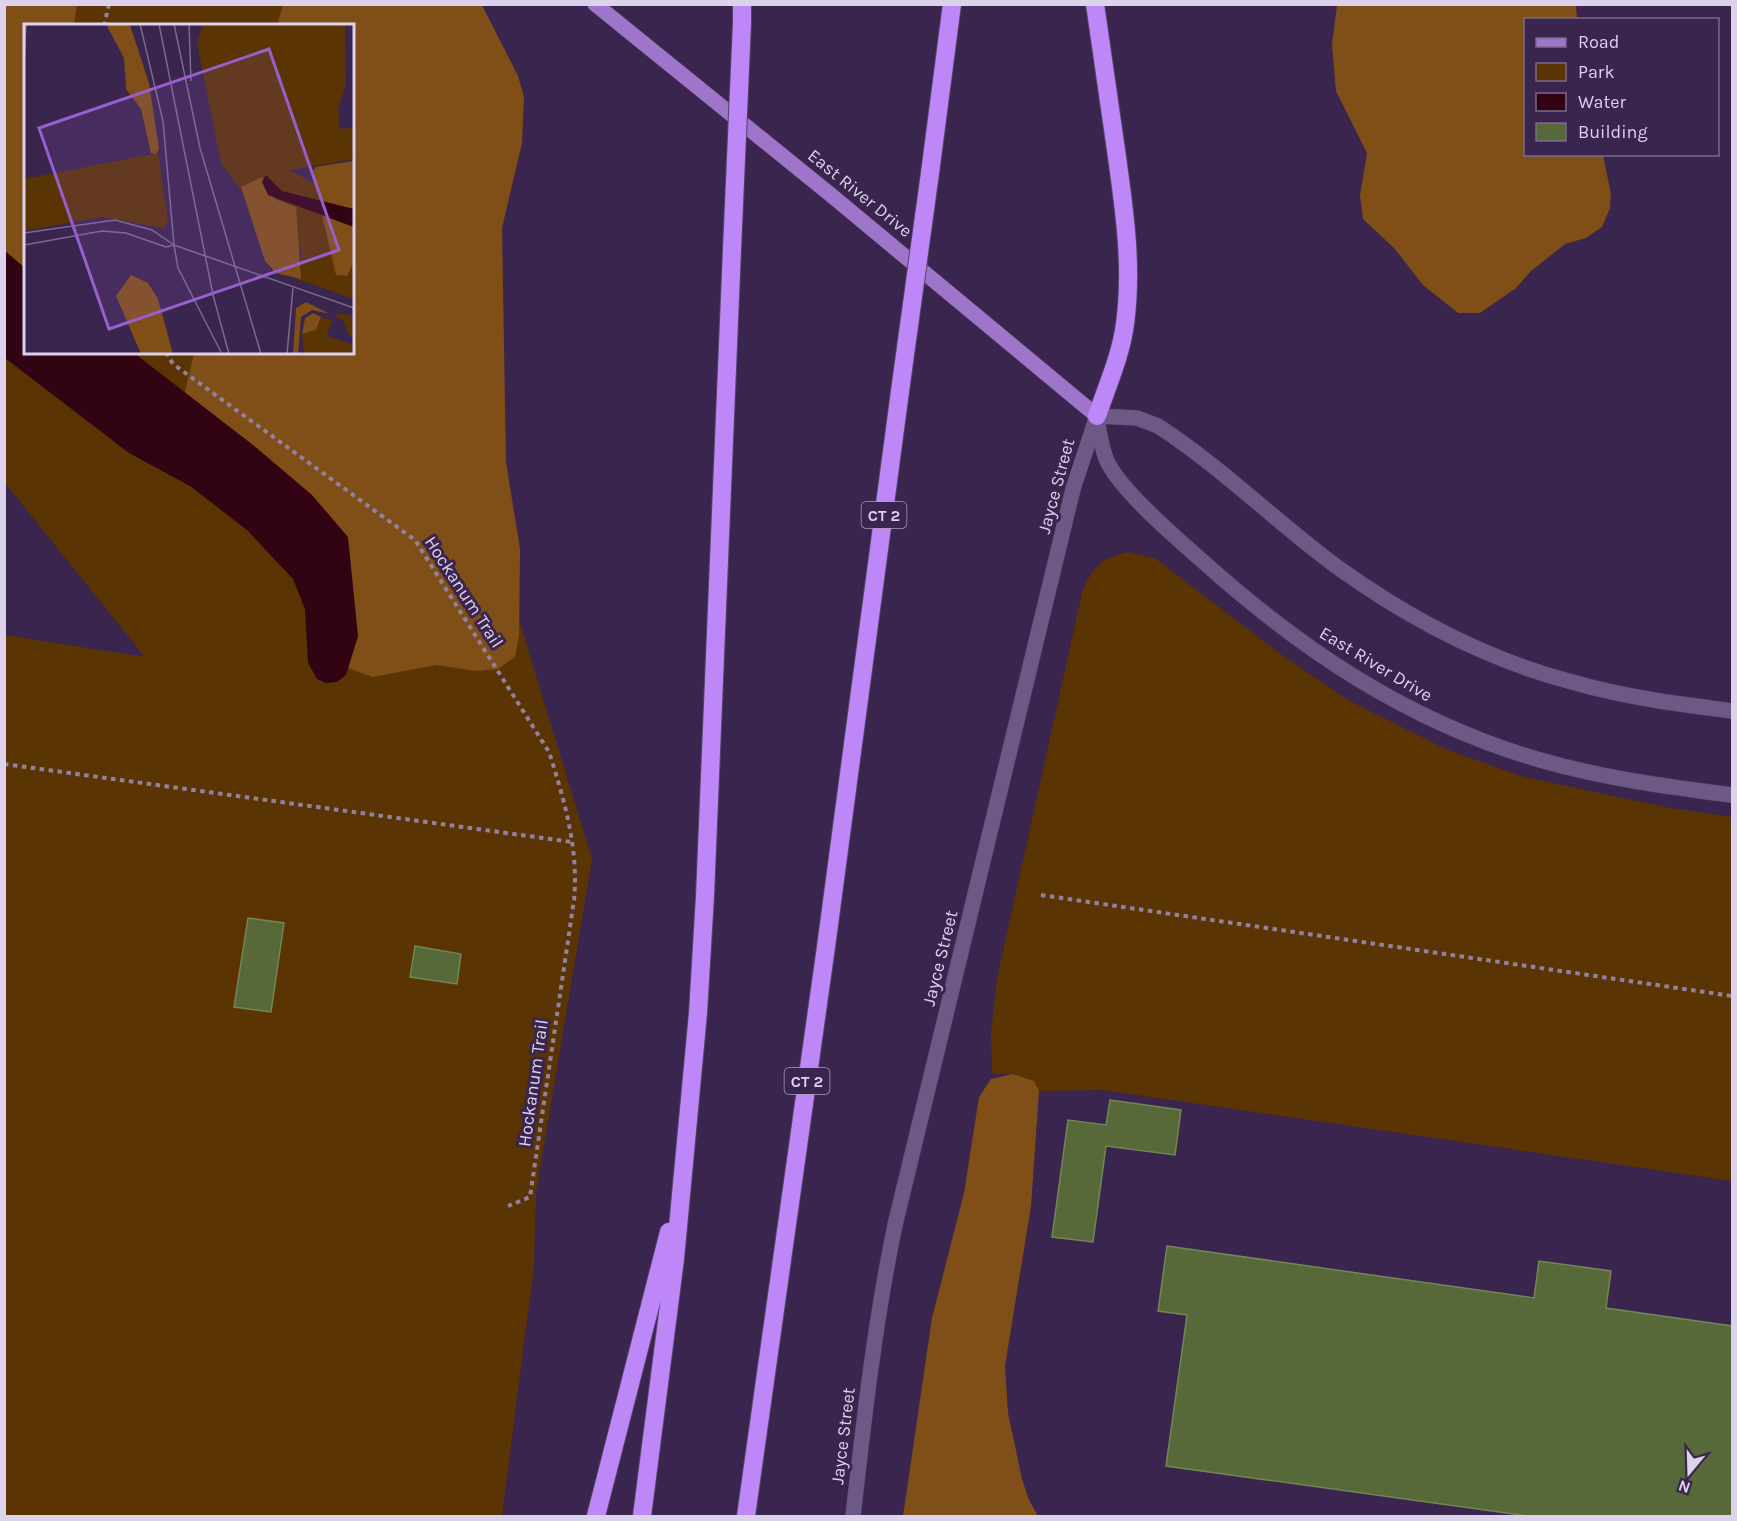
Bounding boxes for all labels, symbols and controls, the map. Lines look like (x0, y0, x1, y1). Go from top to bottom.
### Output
legend (1524, 18, 1719, 156)
inset map (24, 24, 354, 354)
text: Road (1578, 31, 1619, 53)
text: Park (1578, 61, 1615, 83)
text: Water (1578, 91, 1626, 113)
text: Building (1578, 121, 1648, 143)
street label: East River Drive (803, 144, 917, 242)
street label: Jayce Street (1033, 436, 1079, 536)
road number: CT 2 (862, 502, 906, 528)
street label: Hockanum Trail (420, 532, 508, 652)
street label: East River Drive (1315, 622, 1437, 706)
street label: Jayce Street (917, 908, 963, 1008)
street label: Hockanum Trail (513, 1018, 553, 1148)
road number: CT 2 (784, 1068, 830, 1094)
street label: Jayce Street (826, 1386, 860, 1486)
north arrow (1659, 1443, 1719, 1503)
text: N (1676, 1476, 1693, 1498)

